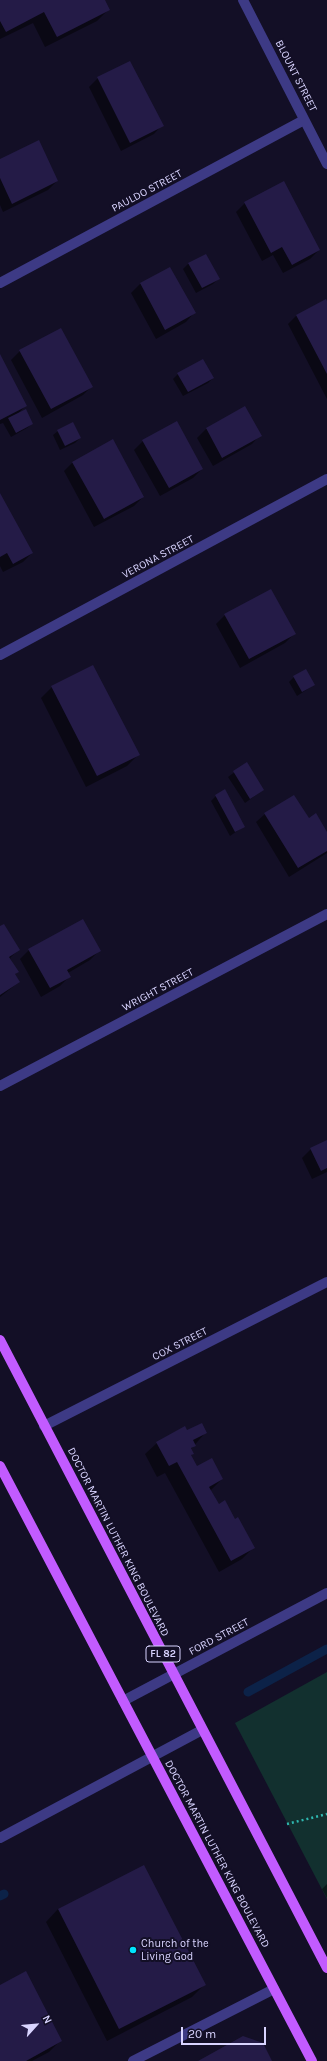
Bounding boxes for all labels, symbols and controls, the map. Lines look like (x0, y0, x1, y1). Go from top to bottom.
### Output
street label: BLOUNT STREET (272, 38, 320, 114)
street label: PAULDO STREET (109, 167, 185, 215)
street label: VERONA STREET (120, 533, 196, 581)
street label: WRIGHT STREET (120, 966, 196, 1014)
street label: COX STREET (150, 1324, 210, 1364)
street label: DOCTOR MARTIN LUTHER KING BOULEVARD (64, 1445, 172, 1639)
street label: FORD STREET (187, 1616, 251, 1658)
road number: FL 82 (146, 1646, 180, 1662)
street label: DOCTOR MARTIN LUTHER KING BOULEVARD (162, 1758, 272, 1950)
place label: Church of the Living God (141, 1937, 209, 1963)
marker: Church of the Living God (128, 1945, 138, 1955)
north arrow (16, 2005, 56, 2045)
text: N (40, 2013, 55, 2026)
scale bar (183, 2019, 268, 2045)
text: 20 m (188, 2027, 216, 2041)

